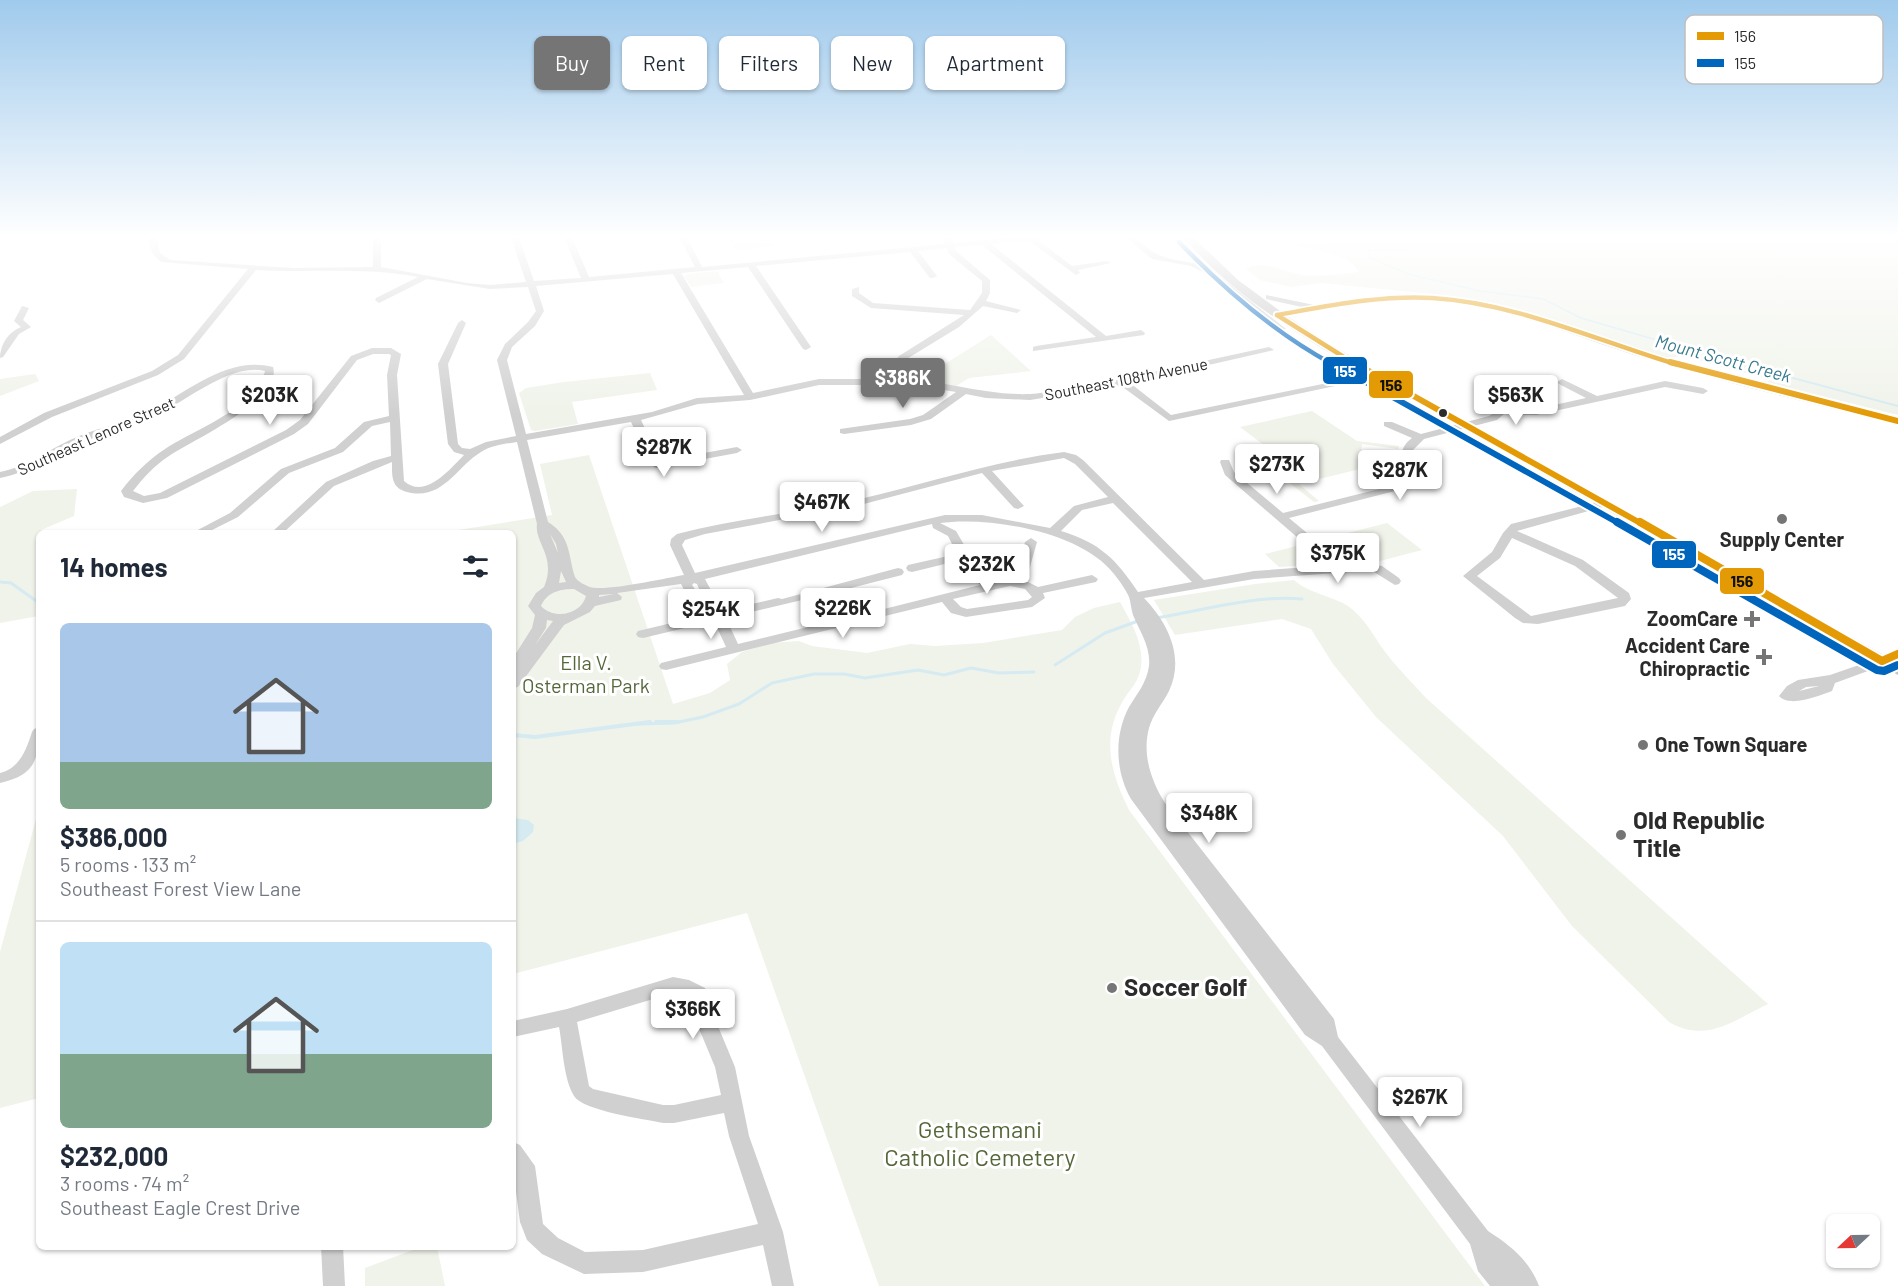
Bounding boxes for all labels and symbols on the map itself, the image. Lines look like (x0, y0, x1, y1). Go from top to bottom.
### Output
legend (1685, 15, 1883, 84)
text: 156 (1734, 26, 1756, 45)
text: 155 (1734, 53, 1756, 72)
water label: Mount Scott Creek (1653, 329, 1794, 387)
street label: Southeast 108th Avenue (1043, 353, 1209, 404)
line badge: 155 (1322, 356, 1368, 385)
pin: $386K (861, 358, 945, 409)
text: 155 (1334, 361, 1357, 380)
line badge: 156 (1368, 370, 1414, 399)
pin: $203K (228, 375, 312, 426)
text: 156 (1380, 375, 1403, 394)
pin: $563K (1474, 375, 1558, 426)
street label: Southeast Lenore Street (14, 392, 177, 479)
unlabelled marker (1437, 407, 1449, 419)
pin: $287K (622, 427, 706, 478)
pin: $273K (1235, 444, 1319, 495)
pin: $287K (1358, 450, 1442, 501)
pin: $467K (780, 482, 864, 533)
marker: Supply Center (1775, 512, 1789, 526)
place label: Supply Center (1720, 527, 1845, 551)
pin: $375K (1296, 533, 1380, 584)
line badge: 155 (1651, 540, 1697, 569)
pin: $232K (945, 544, 1029, 595)
text: 155 (1663, 544, 1686, 563)
line badge: 156 (1719, 567, 1765, 595)
text: 156 (1731, 571, 1754, 590)
pin: $226K (801, 588, 885, 639)
pin: $254K (669, 589, 753, 640)
place label: ZoomCare (1647, 606, 1738, 630)
marker: ZoomCare (1743, 610, 1761, 628)
place label: Accident Care Chiropractic (1625, 633, 1750, 680)
marker: Accident Care Chiropractic (1755, 648, 1773, 666)
park label: Ella V. Osterman Park (522, 650, 650, 697)
place label: One Town Square (1655, 732, 1808, 756)
marker: One Town Square (1636, 738, 1650, 752)
pin: $348K (1167, 793, 1251, 844)
place label: Old Republic Title (1633, 805, 1765, 862)
marker: Old Republic Title (1614, 828, 1628, 842)
place label: Soccer Golf (1124, 972, 1247, 1001)
marker: Soccer Golf (1105, 981, 1119, 995)
pin: $366K (651, 989, 735, 1040)
pin: $267K (1378, 1077, 1462, 1128)
park label: Gethsemani Catholic Cemetery (884, 1114, 1076, 1171)
north arrow (1826, 1214, 1880, 1268)

